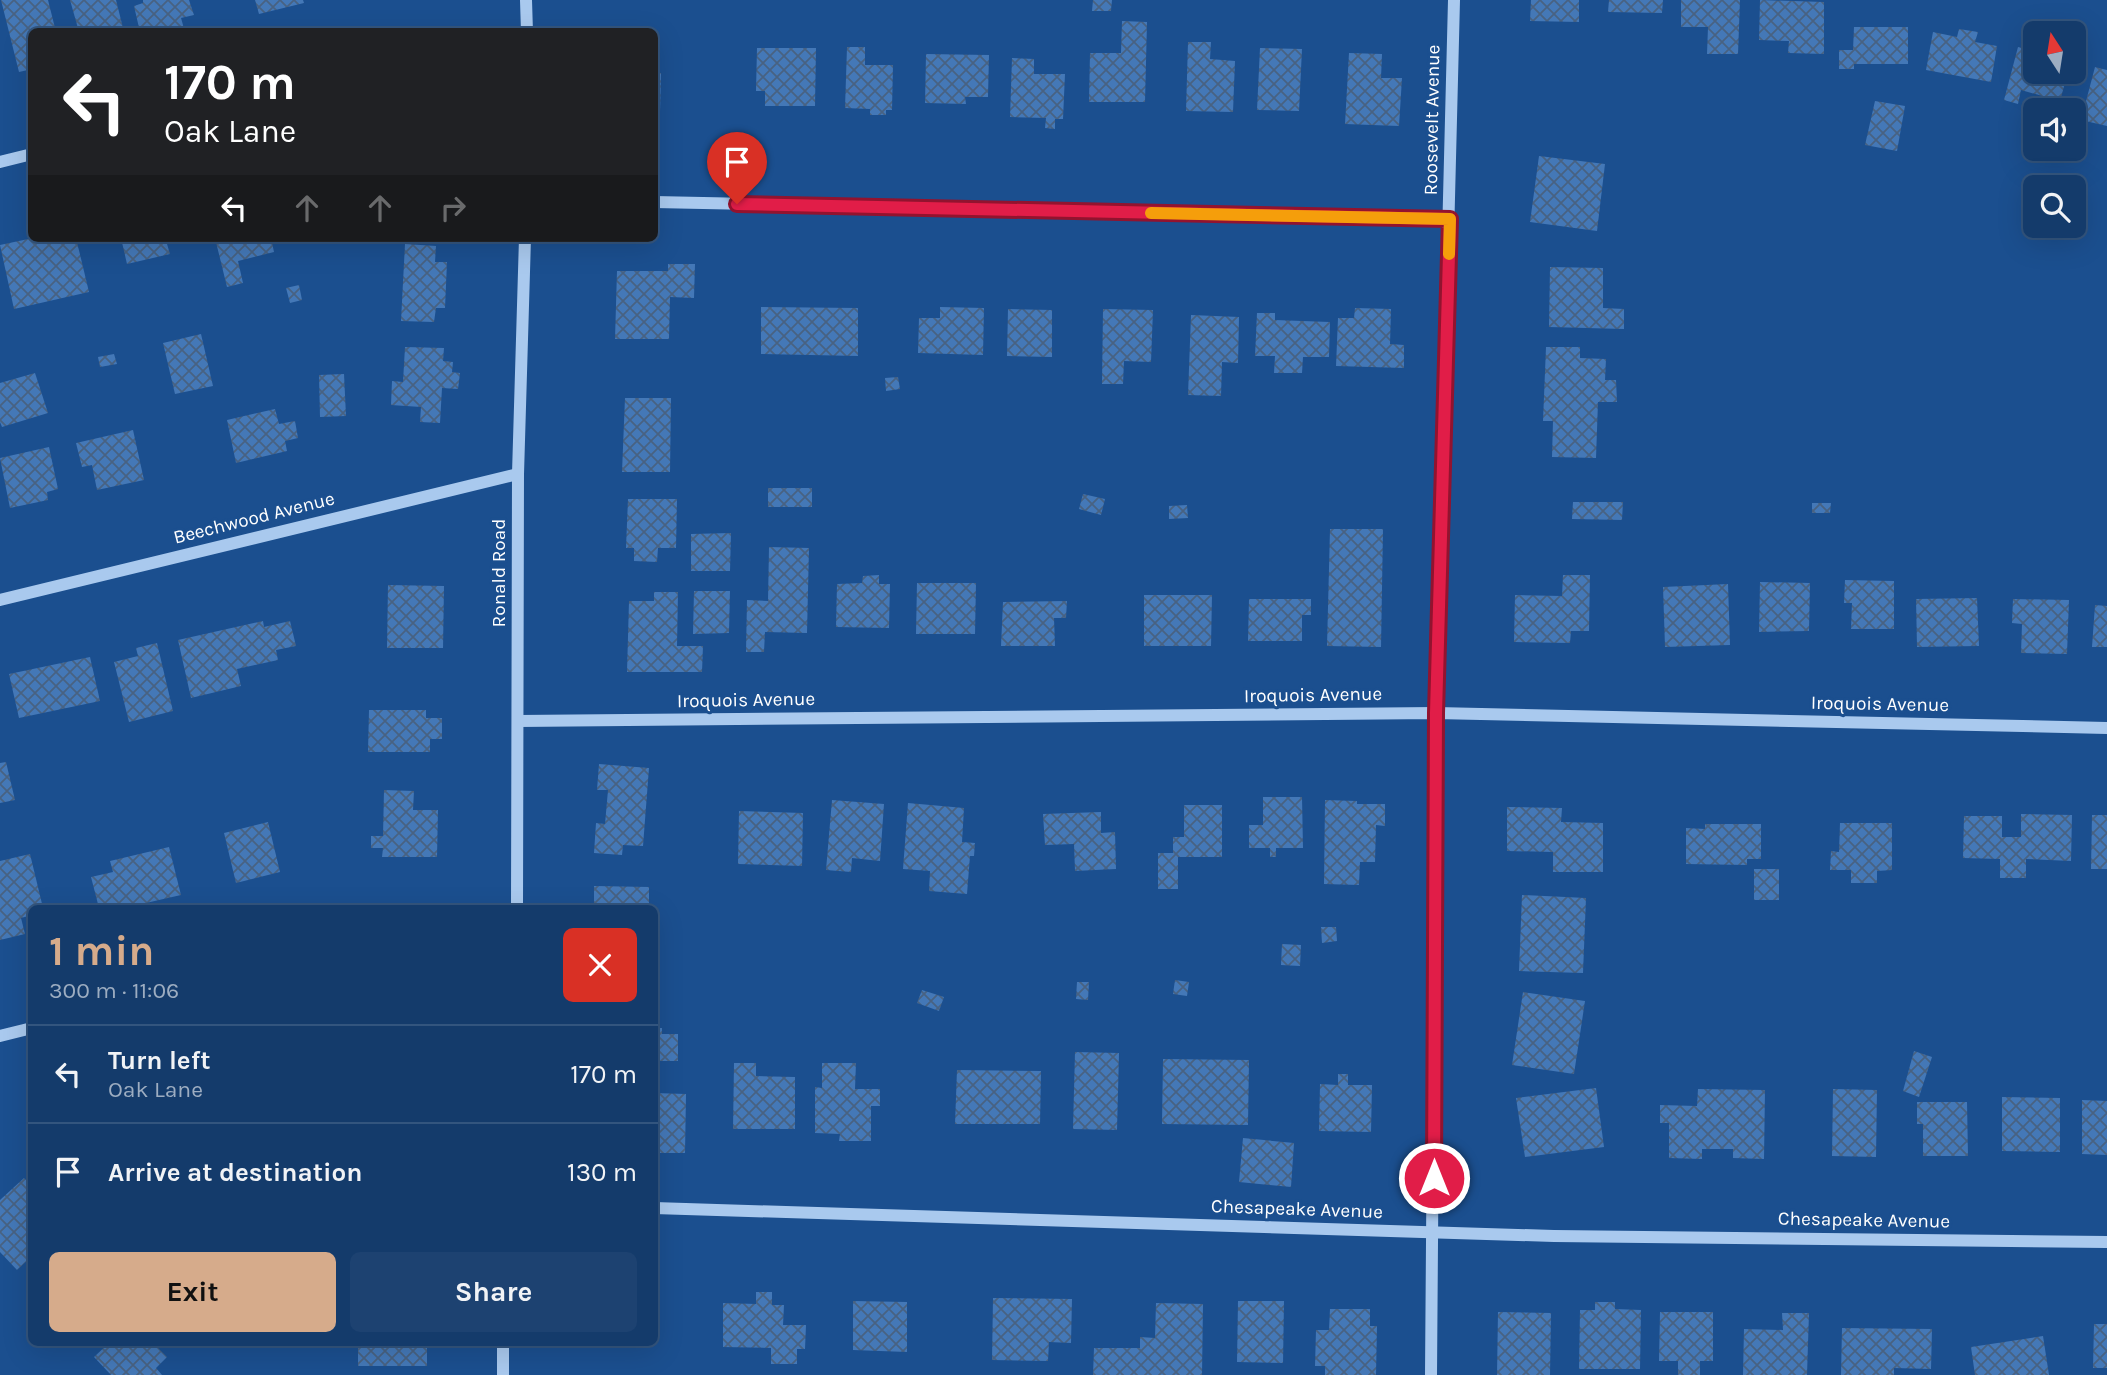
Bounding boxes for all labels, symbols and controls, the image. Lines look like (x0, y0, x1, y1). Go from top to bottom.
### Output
north arrow (2023, 21, 2086, 84)
map controls (2023, 21, 2086, 238)
street label: Roosevelt Avenue (1420, 44, 1444, 196)
text: 170 m (164, 54, 296, 111)
icon: left (49, 56, 140, 147)
button: sound (2023, 98, 2086, 161)
text: Oak Lane (164, 113, 296, 150)
pin (707, 132, 767, 204)
icon: arrive (718, 143, 756, 181)
button: search (2023, 175, 2086, 238)
icon: left (215, 189, 253, 227)
icon: ahead (288, 189, 326, 227)
icon: ahead (361, 189, 399, 227)
icon: right (434, 189, 472, 227)
street label: Beechwood Avenue (171, 487, 337, 549)
street label: Ronald Road (488, 519, 510, 627)
street label: Iroquois Avenue (1244, 683, 1382, 707)
street label: Iroquois Avenue (677, 688, 815, 712)
street label: Iroquois Avenue (1811, 692, 1949, 716)
text: 1 min (49, 926, 154, 976)
button: close (563, 928, 637, 1002)
text: 300 m · 11:06 (49, 977, 179, 1004)
text: Turn left (108, 1045, 210, 1076)
icon: left (49, 1055, 87, 1093)
text: 170 m (570, 1059, 637, 1090)
text: Oak Lane (108, 1076, 203, 1103)
position arrow (1397, 1141, 1471, 1215)
icon: arrive (49, 1153, 87, 1191)
text: Arrive at destination (108, 1157, 362, 1188)
text: 130 m (567, 1157, 637, 1188)
street label: Chesapeake Avenue (1211, 1195, 1383, 1223)
street label: Chesapeake Avenue (1778, 1207, 1950, 1233)
button: Exit (49, 1252, 336, 1332)
button: Share (350, 1252, 637, 1332)

